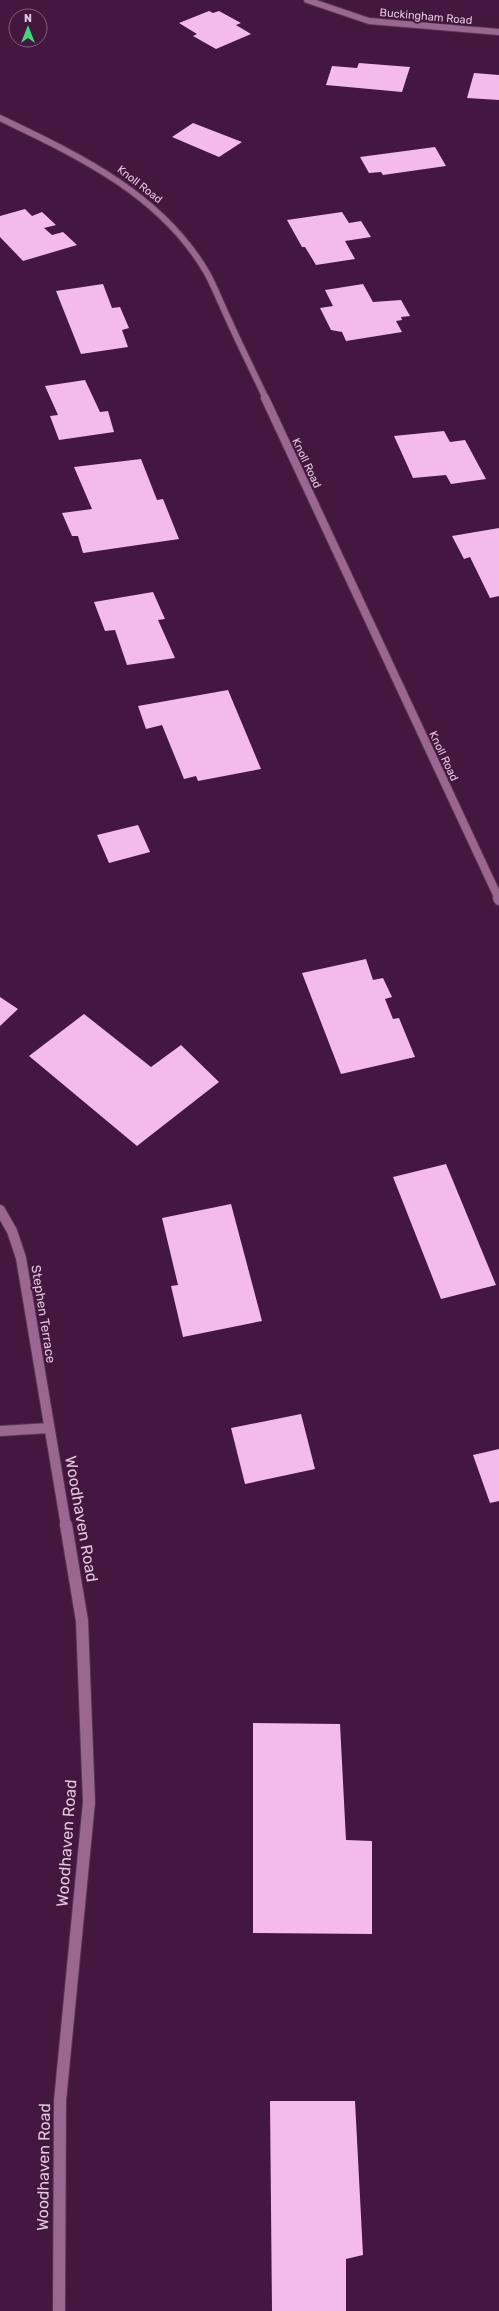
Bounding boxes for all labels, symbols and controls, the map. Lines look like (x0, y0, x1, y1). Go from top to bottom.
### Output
street label: Buckingham Road (379, 6, 473, 27)
north arrow (8, 8, 48, 48)
text: N (24, 12, 32, 25)
street label: Knoll Road (115, 163, 165, 206)
street label: Knoll Road (289, 436, 324, 490)
street label: Knoll Road (426, 729, 461, 783)
street label: Stephen Terrace (28, 1264, 59, 1364)
street label: Woodhaven Road (61, 1454, 102, 1584)
street label: Woodhaven Road (53, 1779, 80, 1907)
street label: Woodhaven Road (33, 2103, 54, 2231)

